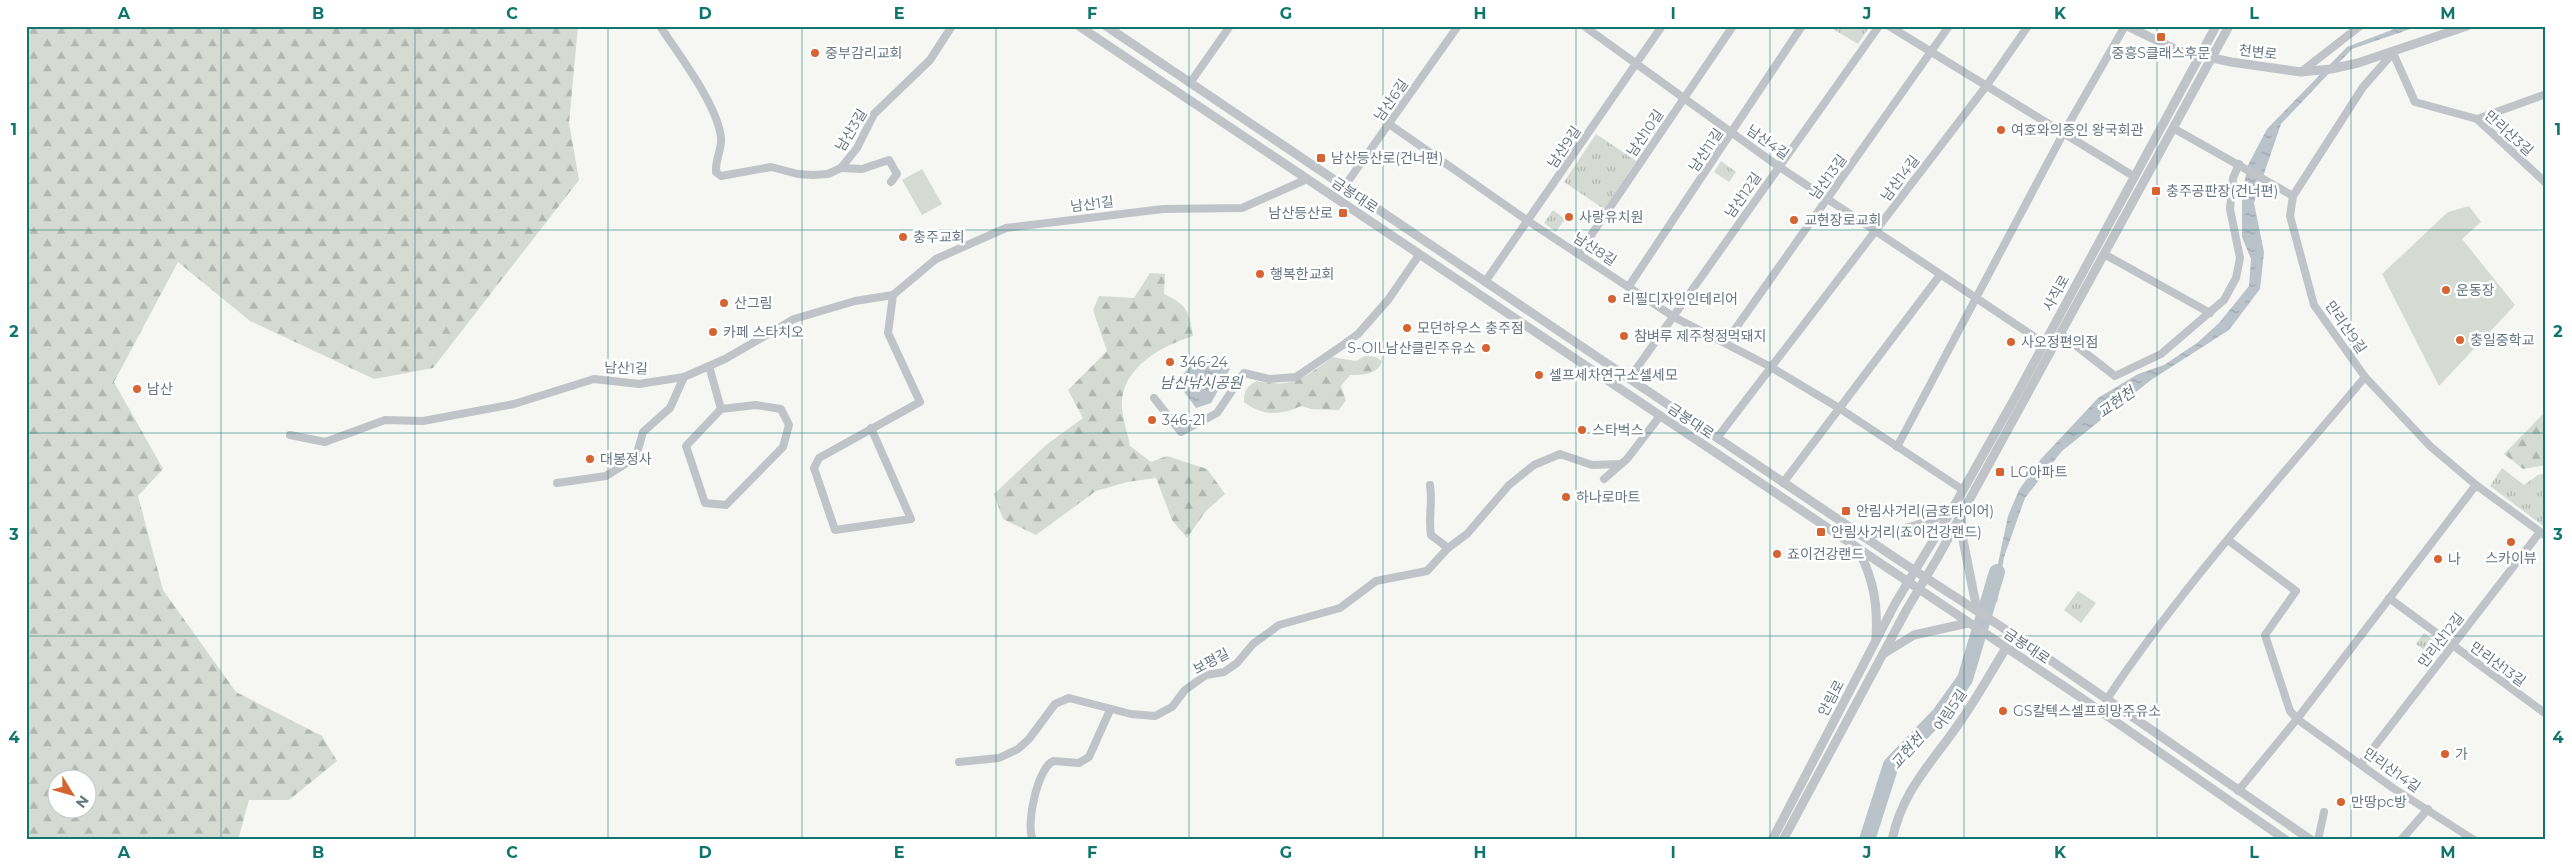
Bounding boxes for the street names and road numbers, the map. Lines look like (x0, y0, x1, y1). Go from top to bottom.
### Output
street label: 천변로 (2238, 41, 2278, 63)
street label: 남산6길 (1370, 76, 1412, 124)
street label: 남산3길 (831, 105, 871, 155)
street label: 남산10길 (1623, 106, 1667, 160)
street label: 만리산3길 (2481, 106, 2537, 160)
street label: 남산4길 (1743, 121, 1793, 163)
street label: 남산9길 (1543, 122, 1585, 172)
street label: 남산11길 (1685, 125, 1727, 175)
street label: 남산13길 (1806, 151, 1850, 203)
street label: 남산14길 (1877, 151, 1923, 205)
street label: 남산12길 (1721, 169, 1765, 221)
street label: 금봉대로 (1329, 173, 1381, 217)
street label: 남산1길 (1069, 192, 1115, 216)
street label: 남산8길 (1570, 228, 1620, 270)
street label: 사직로 (2039, 272, 2073, 314)
street label: 만리산9길 (2321, 297, 2371, 357)
street label: 남산1길 (604, 358, 648, 378)
street label: 금봉대로 (1665, 399, 1717, 443)
street label: 만리산12길 (2414, 609, 2468, 671)
street label: 금봉대로 (2001, 624, 2053, 668)
street label: 만리산13길 (2467, 638, 2529, 690)
street label: 보평길 (1190, 644, 1232, 678)
street label: 안림로 (1814, 677, 1848, 719)
street label: 어림5길 (1930, 686, 1970, 734)
street label: 만리산14길 (2360, 744, 2424, 796)

